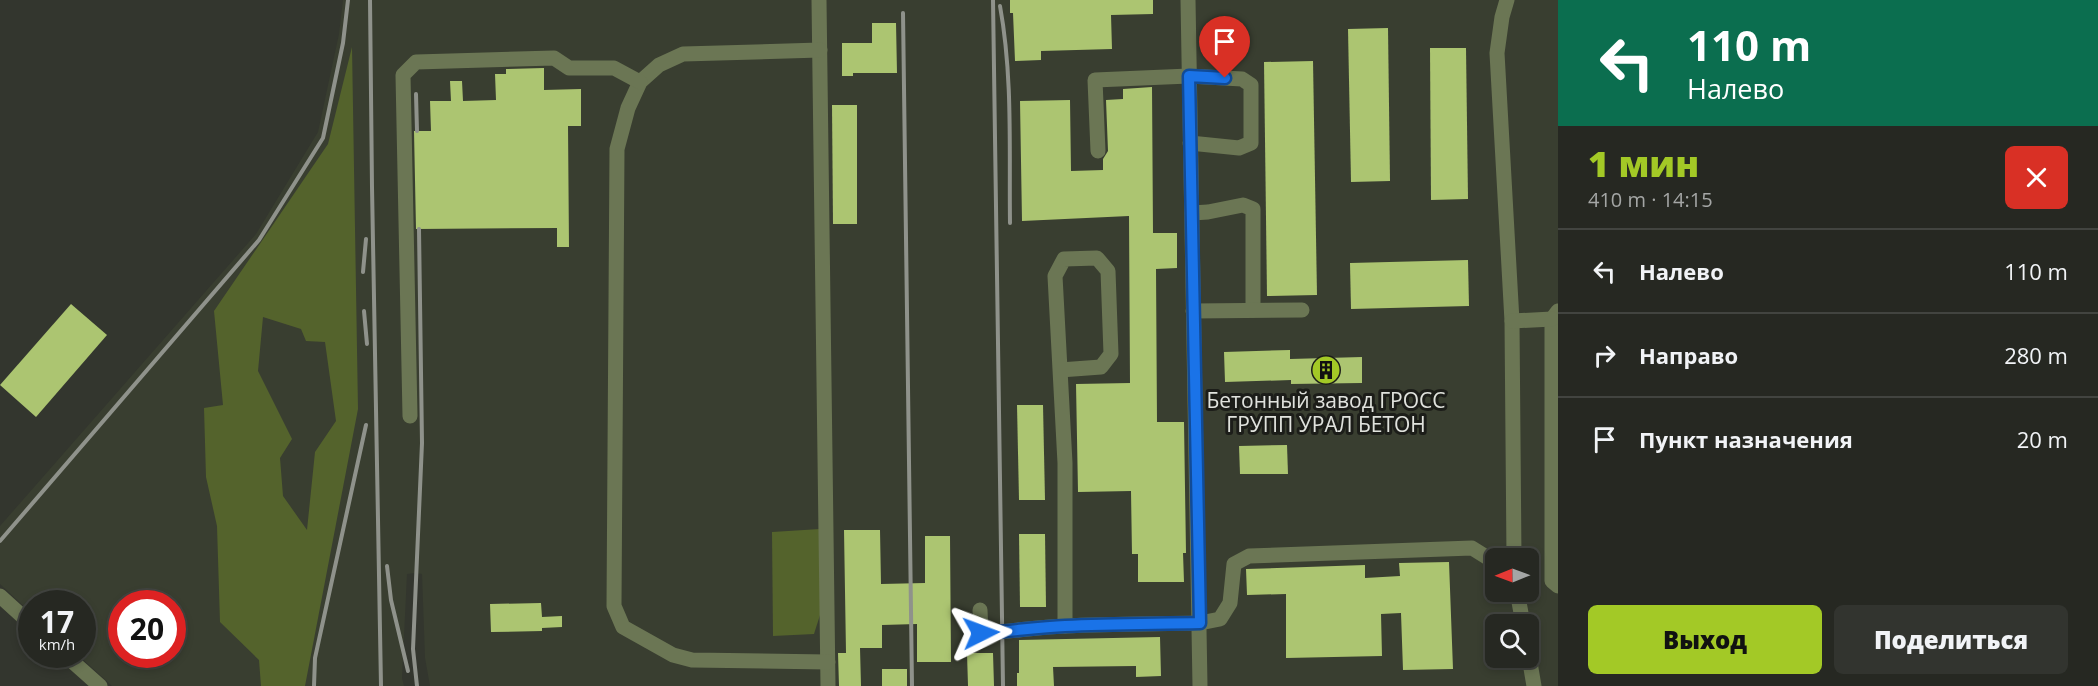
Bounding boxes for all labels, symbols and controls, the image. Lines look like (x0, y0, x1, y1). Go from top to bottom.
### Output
pin (1199, 16, 1250, 78)
text: 110 m (1687, 16, 1811, 73)
icon: left (1588, 24, 1666, 102)
icon: arrive (1208, 25, 1241, 58)
text: Налево (1687, 70, 1784, 107)
text: 1 мин (1588, 139, 1699, 188)
button: close (2005, 146, 2068, 209)
text: 410 m · 14:15 (1588, 186, 1713, 213)
icon: left (1588, 255, 1621, 288)
text: Налево (1639, 256, 1724, 286)
text: 110 m (2004, 256, 2068, 286)
icon: right (1588, 339, 1621, 372)
text: Направо (1639, 340, 1738, 370)
text: 280 m (2004, 340, 2068, 370)
building icon: Бетонный завод ГРОСС ГРУПП УРАЛ БЕТОН (1310, 354, 1342, 386)
place label: Бетонный завод ГРОСС ГРУПП УРАЛ БЕТОН (1206, 386, 1446, 438)
icon: arrive (1588, 423, 1621, 456)
text: Пункт назначения (1639, 424, 1853, 454)
text: 20 m (2017, 424, 2068, 454)
north arrow (1485, 548, 1539, 602)
map controls (1485, 548, 1539, 668)
speed limit sign: 20 (108, 590, 186, 668)
text: 17 (40, 601, 74, 642)
position arrow (949, 601, 1013, 665)
button: Выход (1588, 605, 1822, 674)
button: Поделиться (1834, 605, 2068, 674)
button: search (1485, 614, 1539, 668)
text: km/h (39, 634, 75, 654)

